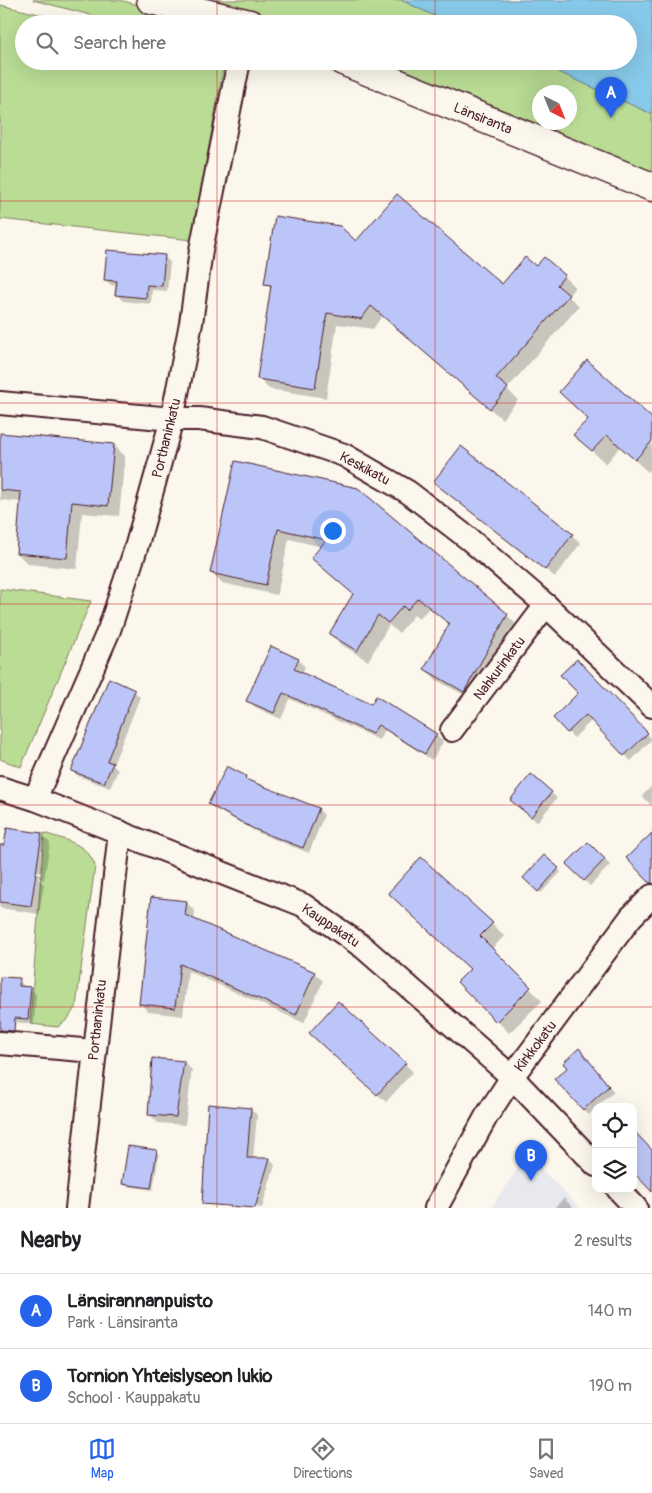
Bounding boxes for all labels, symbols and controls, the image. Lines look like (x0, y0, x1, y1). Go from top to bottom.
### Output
search box (15, 15, 637, 70)
icon: search (33, 29, 61, 57)
text: Search here (73, 31, 166, 55)
pin: A (595, 77, 627, 118)
north arrow (532, 85, 577, 130)
street label: Länsiranta (451, 99, 515, 138)
street label: Porthaninkatu (148, 397, 185, 480)
street label: Keskikatu (337, 448, 393, 489)
your location (320, 518, 346, 544)
street label: Nahkurinkatu (470, 633, 529, 703)
street label: Kauppakatu (299, 900, 363, 951)
street label: Porthaninkatu (85, 979, 110, 1061)
street label: Kirkkokatu (511, 1017, 560, 1075)
map controls (592, 1103, 637, 1193)
button: locate (592, 1103, 637, 1148)
pin: B (515, 1140, 547, 1181)
button: layers (592, 1148, 637, 1193)
text: Nearby (20, 1227, 81, 1254)
text: 2 results (574, 1231, 632, 1251)
text: Länsirannanpuisto (67, 1289, 213, 1313)
text: A (31, 1301, 41, 1321)
text: 140 m (588, 1301, 632, 1321)
text: Park · Länsiranta (67, 1313, 178, 1333)
text: Tornion Yhteislyseon lukio (67, 1364, 273, 1388)
text: B (31, 1376, 41, 1396)
text: 190 m (589, 1376, 632, 1396)
text: School · Kauppakatu (67, 1388, 201, 1408)
tab: Map (88, 1435, 116, 1482)
tab: Directions (293, 1435, 352, 1482)
tab: Saved (529, 1435, 564, 1482)

